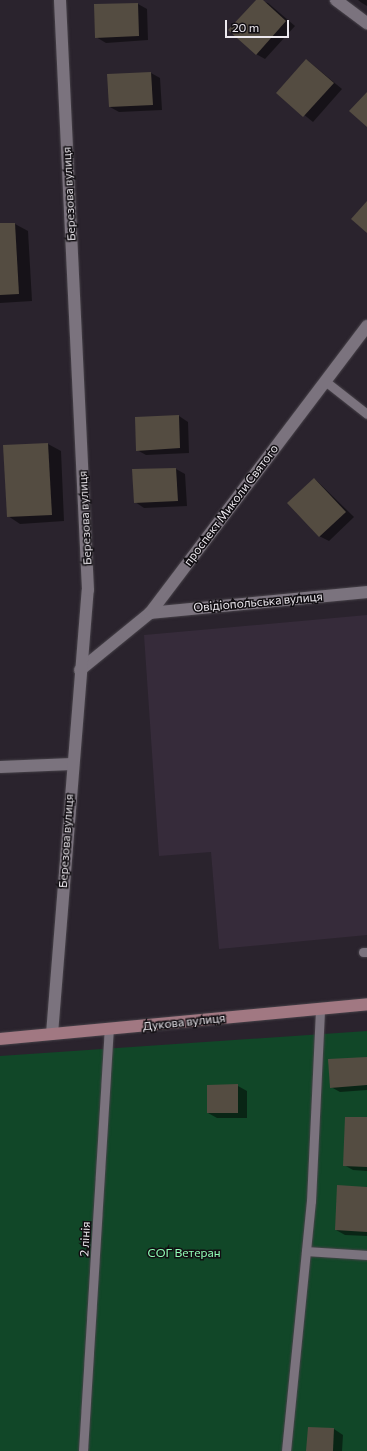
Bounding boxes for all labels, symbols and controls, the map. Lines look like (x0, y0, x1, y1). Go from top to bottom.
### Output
scale bar (227, 12, 291, 38)
text: 20 m (232, 20, 259, 34)
street label: Березова вулиця (59, 147, 79, 241)
street label: проспект Миколи Святого (181, 442, 281, 568)
street label: Березова вулиця (75, 471, 95, 565)
street label: Овідіопольська вулиця (193, 589, 323, 615)
street label: Березова вулиця (56, 793, 76, 889)
street label: Дукова вулиця (142, 1011, 226, 1033)
street label: 2 лінія (77, 1221, 93, 1257)
park label: СОГ Ветеран (147, 1246, 221, 1260)

